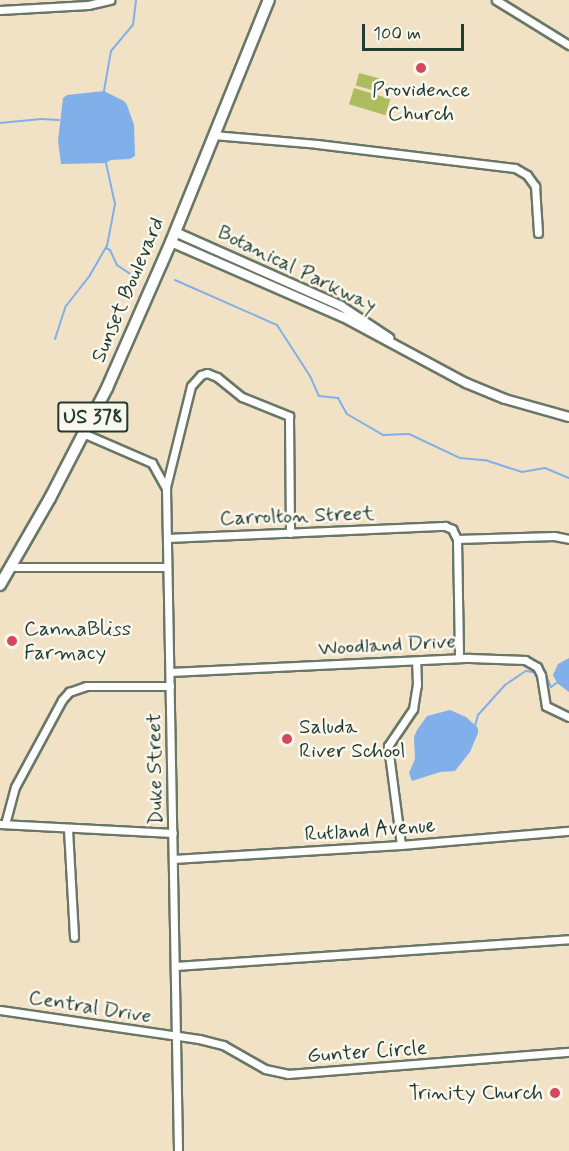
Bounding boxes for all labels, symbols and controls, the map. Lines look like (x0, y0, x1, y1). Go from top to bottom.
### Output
scale bar (365, 12, 467, 50)
text: 100 m (373, 22, 421, 46)
marker: Providence Church (414, 61, 428, 75)
place label: Providence Church (372, 77, 470, 127)
street label: Sunset Boulevard (87, 215, 169, 365)
street label: Botanical Parkway (216, 221, 378, 317)
road number: US 378 (57, 400, 129, 434)
street label: Carrolton Street (219, 501, 375, 531)
place label: CannaBliss Farmacy (24, 616, 131, 666)
street label: Woodland Drive (318, 629, 456, 661)
marker: CannaBliss Farmacy (5, 634, 19, 648)
street label: Duke Street (141, 713, 169, 825)
place label: Saluda River School (299, 714, 406, 764)
marker: Saluda River School (280, 732, 294, 746)
street label: Rutland Avenue (301, 813, 439, 847)
street label: Central Drive (28, 985, 152, 1029)
street label: Gunter Circle (306, 1035, 428, 1069)
place label: Trinity Church (404, 1080, 543, 1106)
marker: Trinity Church (548, 1086, 562, 1100)

